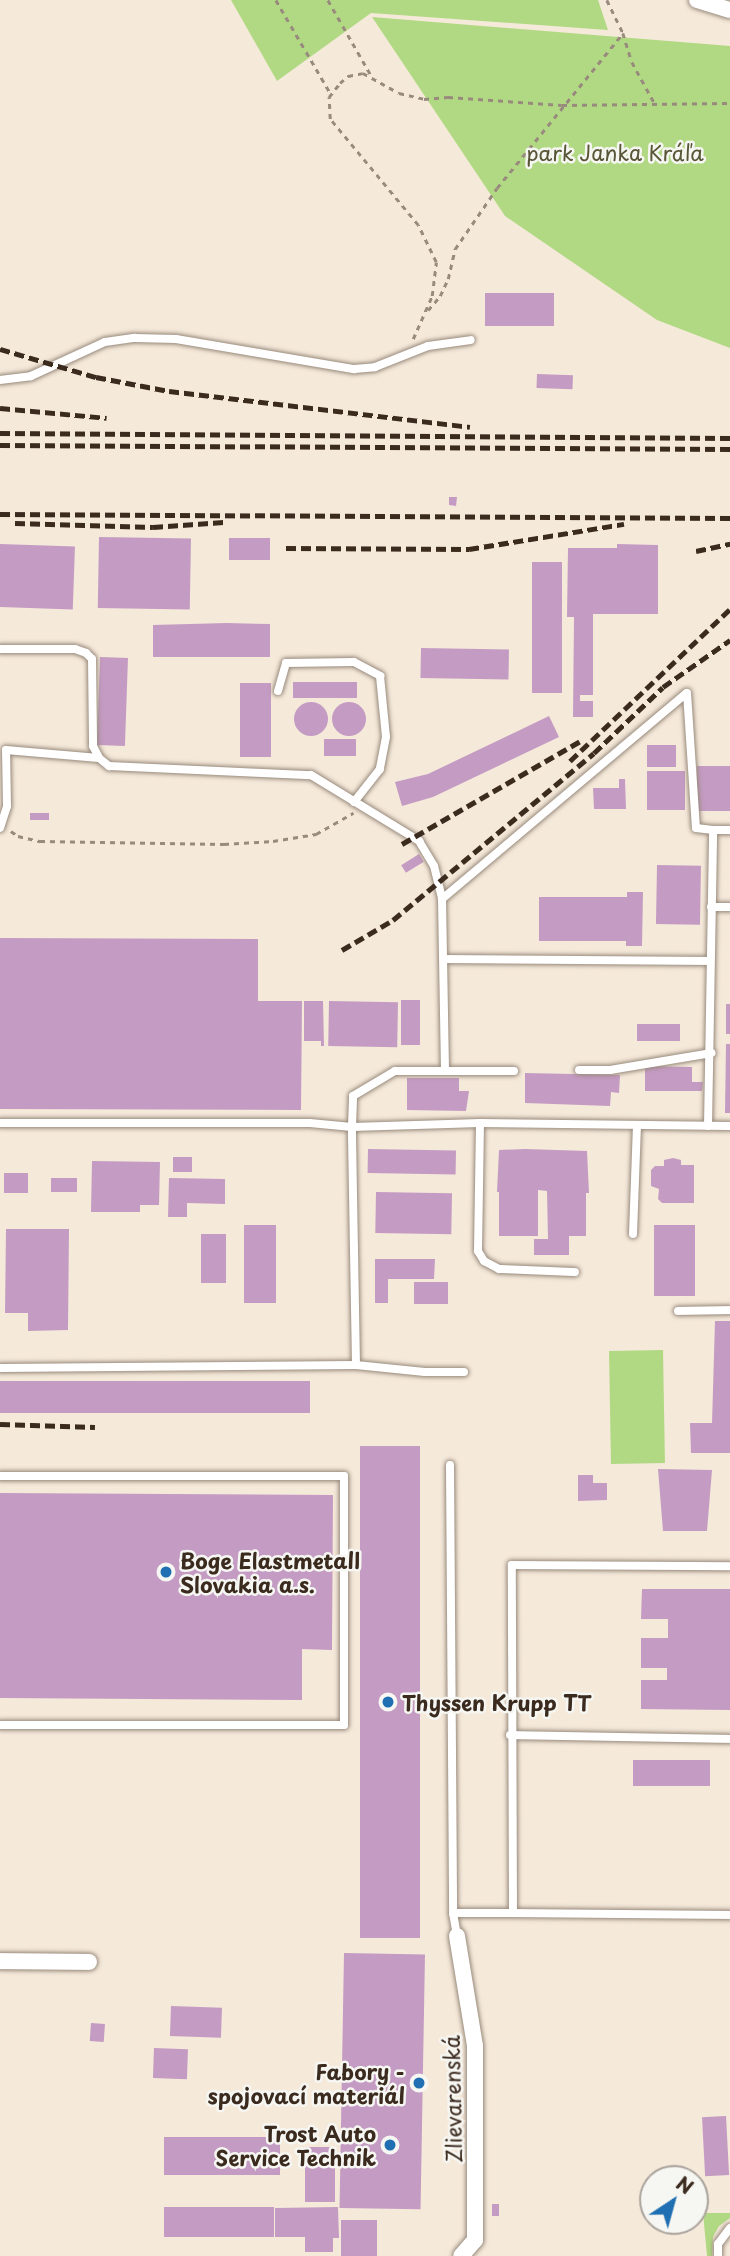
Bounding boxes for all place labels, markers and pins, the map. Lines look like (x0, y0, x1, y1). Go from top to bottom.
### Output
place label: Boge Elastmetall Slovakia a.s. (180, 1547, 359, 1597)
marker: Boge Elastmetall Slovakia a.s. (158, 1564, 174, 1580)
place label: Thyssen Krupp TT (402, 1689, 592, 1715)
marker: Thyssen Krupp TT (380, 1694, 396, 1710)
place label: Fabory - spojovací materiál (208, 2058, 405, 2108)
marker: Fabory - spojovací materiál (411, 2075, 427, 2091)
place label: Trost Auto Service Technik (214, 2120, 376, 2170)
marker: Trost Auto Service Technik (382, 2137, 398, 2153)

